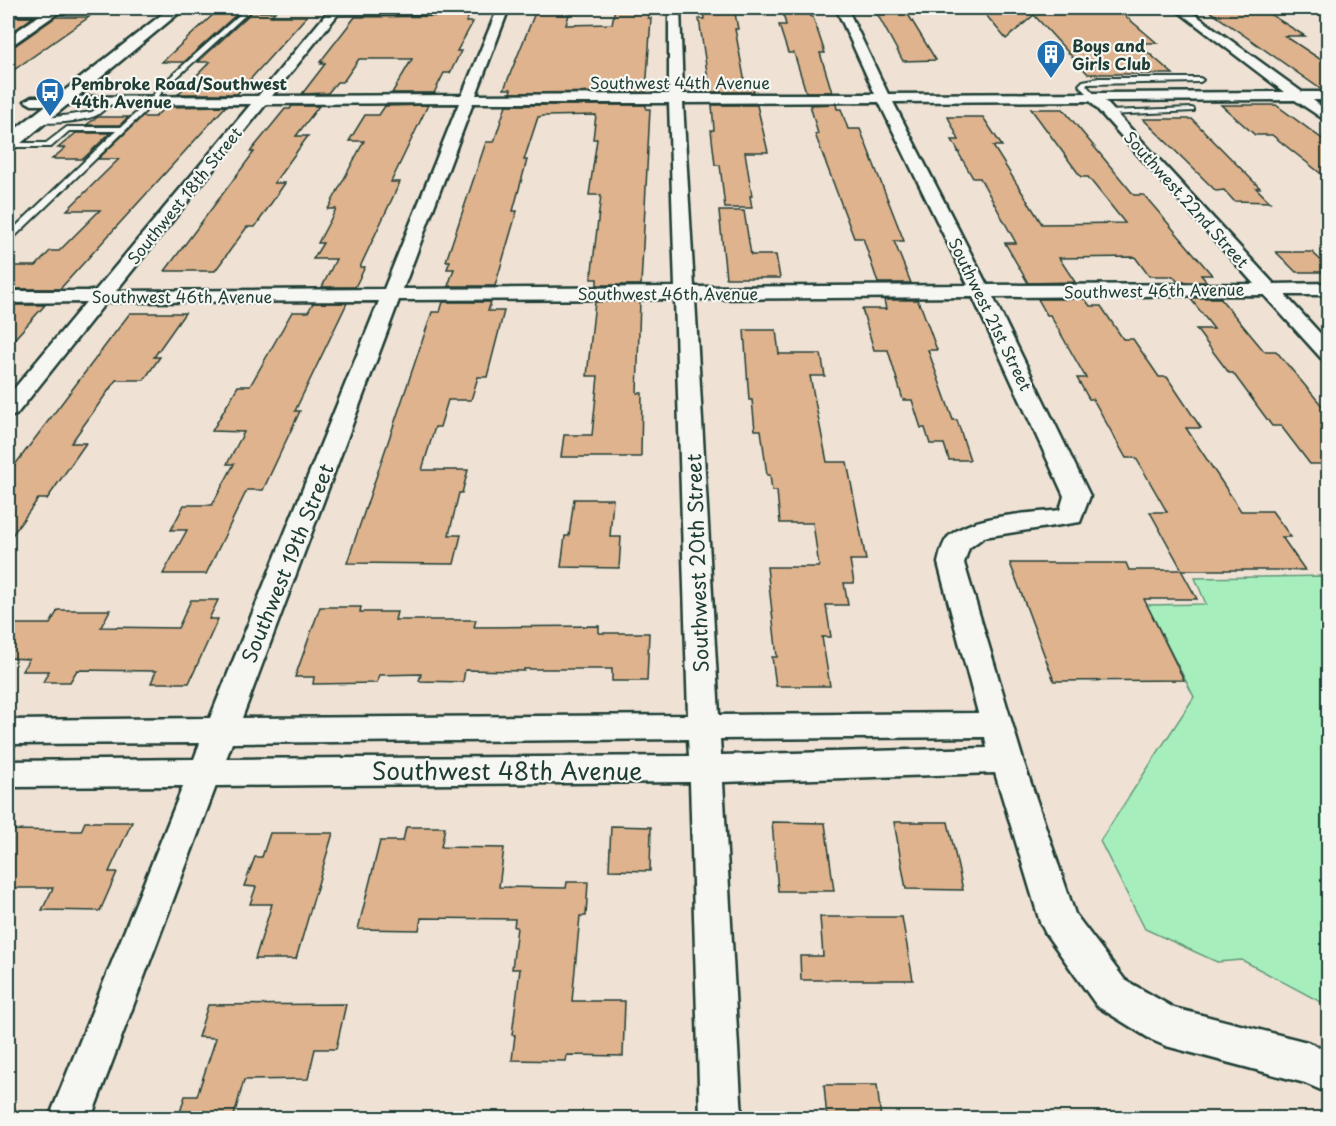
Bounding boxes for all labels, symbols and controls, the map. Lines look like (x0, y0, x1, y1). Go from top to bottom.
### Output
place label: Boys and Girls Club (1072, 33, 1151, 75)
building icon: Boys and Girls Club (1035, 38, 1067, 80)
street label: Southwest 44th Avenue (590, 70, 770, 94)
place label: Pembroke Road/Southwest 44th Avenue (71, 71, 288, 113)
bus stop icon: Pembroke Road/Southwest 44th Avenue (34, 76, 66, 118)
street label: Southwest 18th Street (121, 121, 247, 269)
street label: Southwest 22nd Street (1119, 125, 1255, 273)
street label: Southwest 21st Street (944, 233, 1039, 395)
street label: Southwest 46th Avenue (1064, 276, 1245, 304)
street label: Southwest 46th Avenue (578, 281, 759, 305)
street label: Southwest 46th Avenue (92, 284, 273, 308)
street label: Southwest 20th Street (678, 453, 716, 673)
street label: Southwest 19th Street (233, 459, 341, 667)
street label: Southwest 48th Avenue (372, 752, 642, 788)

